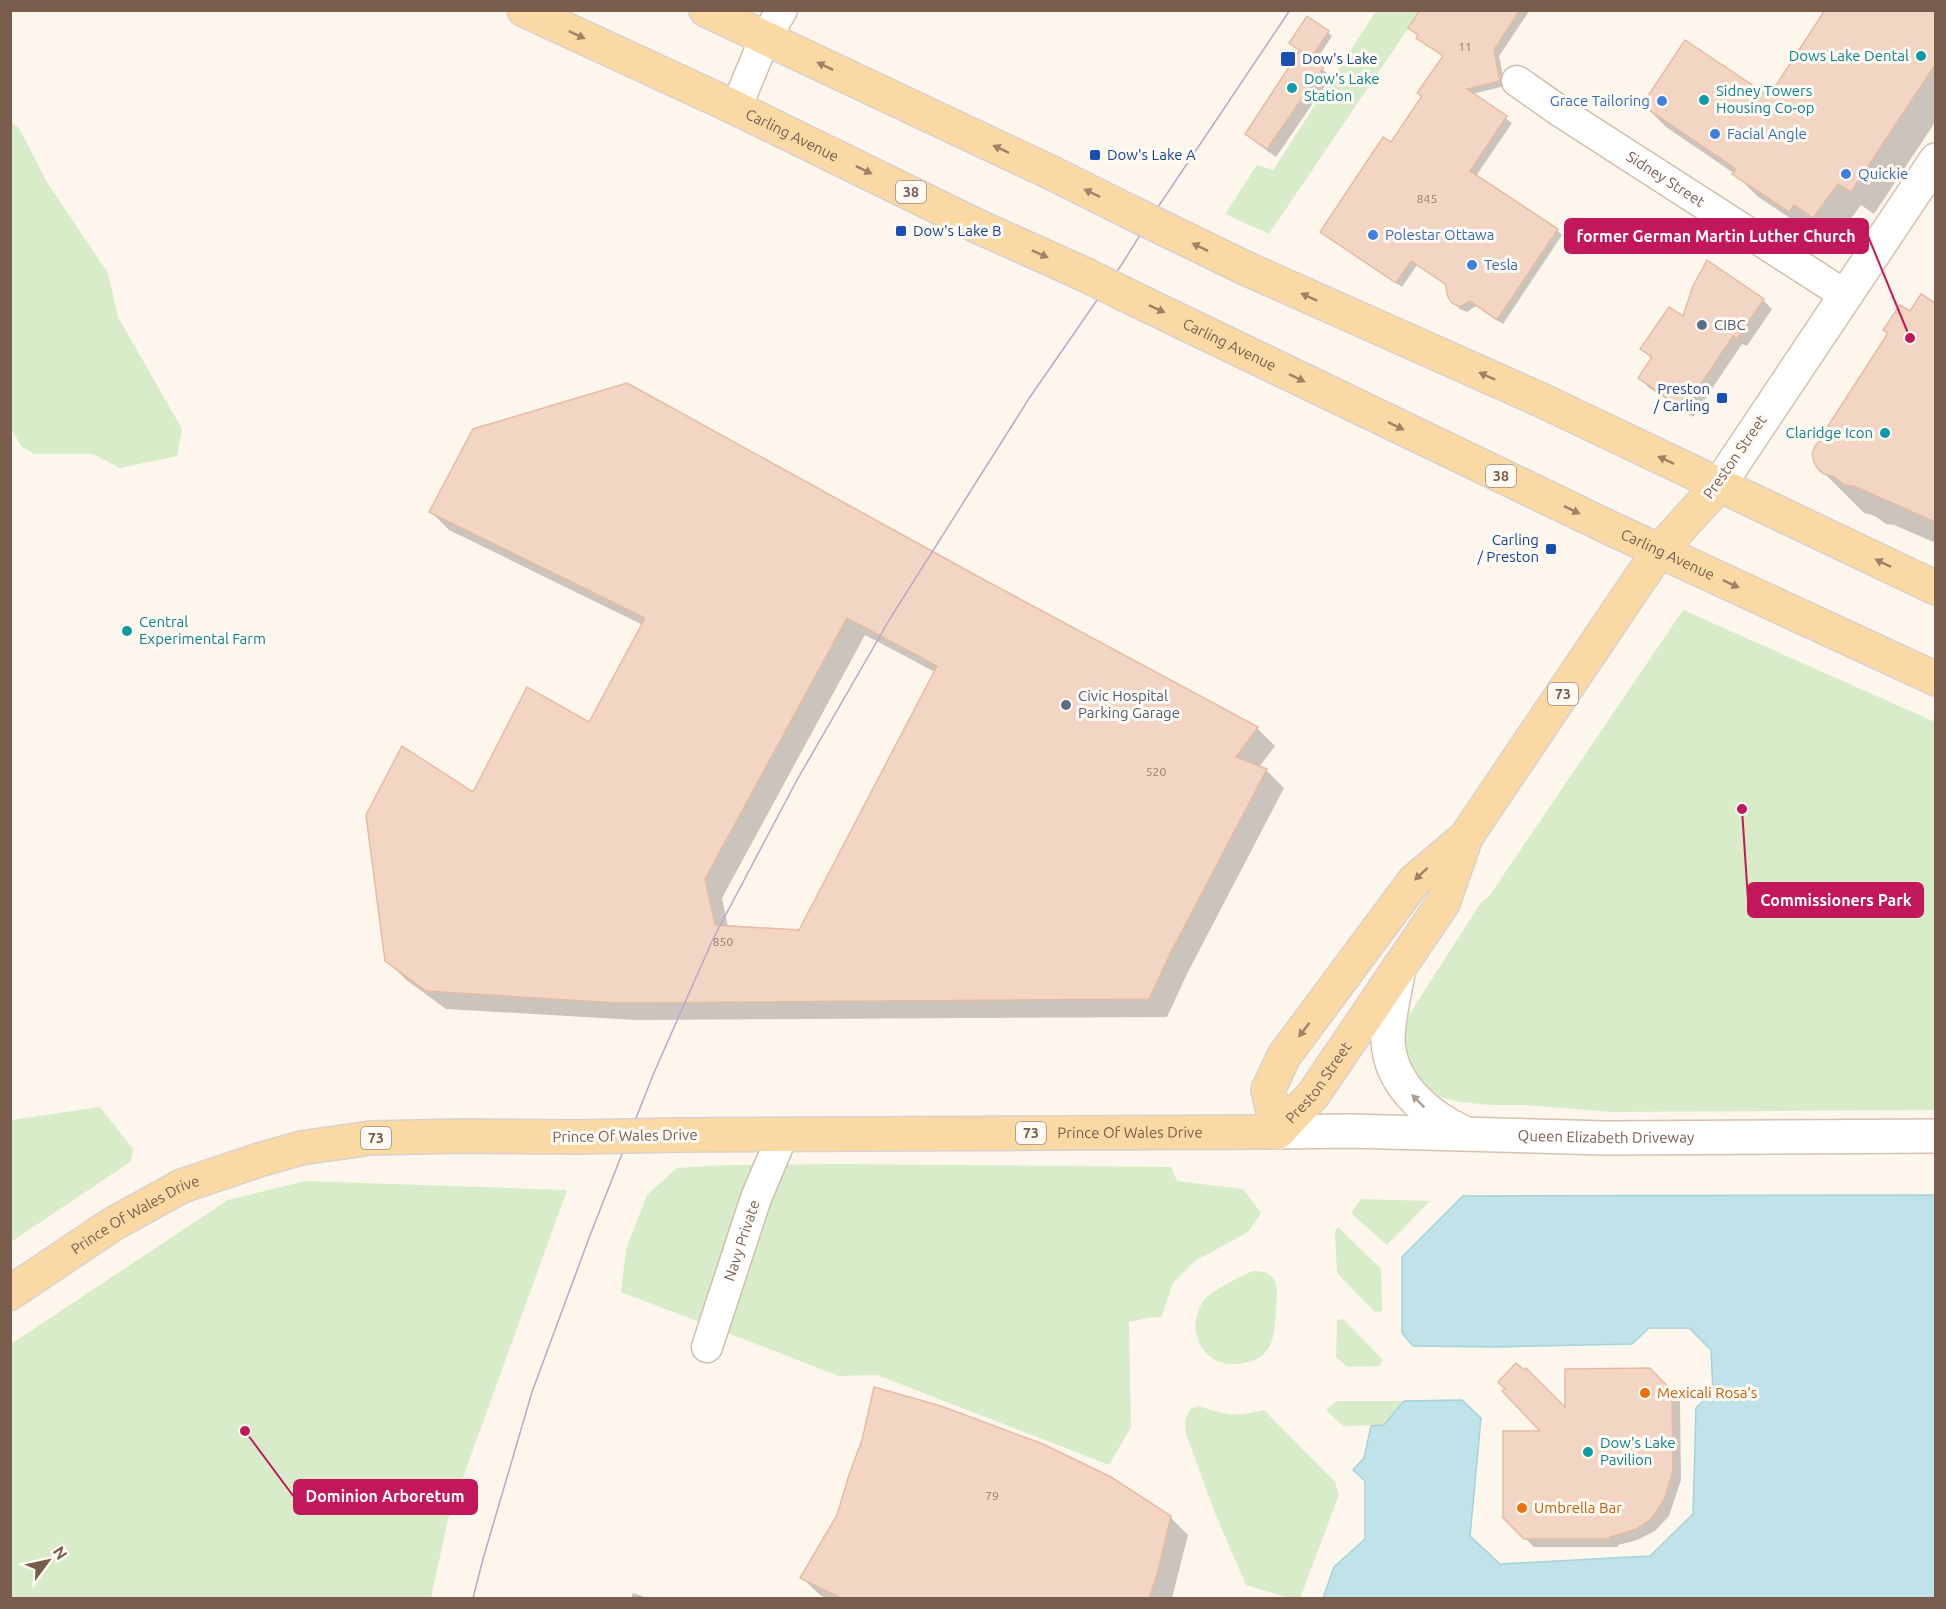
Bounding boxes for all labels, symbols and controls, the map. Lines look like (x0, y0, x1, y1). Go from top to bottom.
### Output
one-way arrow (569, 30, 587, 40)
house number: 11 (1458, 40, 1472, 53)
place label: Dows Lake Dental (1789, 47, 1909, 64)
marker: Dows Lake Dental (1914, 49, 1928, 63)
marker: Dow's Lake (1279, 50, 1297, 68)
place label: Dow's Lake (1302, 50, 1378, 67)
one-way arrow (816, 62, 833, 71)
place label: Dow's Lake Station (1304, 70, 1380, 104)
marker: Dow's Lake Station (1285, 81, 1299, 95)
place label: Sidney Towers Housing Co-op (1716, 82, 1814, 116)
place label: Grace Tailoring (1550, 92, 1650, 109)
marker: Sidney Towers Housing Co-op (1697, 93, 1711, 107)
marker: Grace Tailoring (1655, 94, 1669, 108)
street label: Carling Avenue (743, 105, 842, 165)
place label: Facial Angle (1727, 125, 1807, 142)
marker: Facial Angle (1708, 127, 1722, 141)
one-way arrow (993, 145, 1010, 154)
place label: Dow's Lake A (1107, 146, 1196, 163)
street label: Sidney Street (1623, 147, 1708, 210)
marker: Dow's Lake A (1088, 148, 1102, 162)
one-way arrow (856, 165, 873, 174)
place label: Quickie (1858, 165, 1908, 182)
marker: Quickie (1839, 167, 1853, 181)
road number: 38 (896, 181, 926, 203)
one-way arrow (1084, 188, 1101, 198)
house number: 845 (1417, 192, 1437, 205)
callout: former German Martin Luther Church (1565, 219, 1868, 253)
place label: Dow's Lake B (913, 222, 1001, 239)
marker: Dow's Lake B (894, 224, 908, 238)
place label: Polestar Ottawa (1385, 226, 1494, 243)
text: former German Martin Luther Church (1576, 227, 1856, 245)
marker: Polestar Ottawa (1366, 228, 1380, 242)
one-way arrow (1192, 242, 1209, 251)
one-way arrow (1031, 250, 1049, 260)
place label: Tesla (1484, 256, 1518, 273)
marker: Tesla (1465, 258, 1479, 272)
one-way arrow (1300, 292, 1318, 302)
one-way arrow (1148, 305, 1165, 314)
street label: Carling Avenue (1180, 315, 1279, 374)
place label: CIBC (1714, 316, 1746, 333)
marker: CIBC (1695, 318, 1709, 332)
one-way arrow (1479, 372, 1496, 381)
one-way arrow (1288, 373, 1305, 383)
place label: Preston / Carling (1653, 380, 1710, 414)
marker: Preston / Carling (1715, 391, 1729, 405)
street label: Preston Street (1700, 412, 1770, 502)
one-way arrow (1388, 421, 1405, 430)
place label: Claridge Icon (1786, 424, 1873, 441)
marker: Claridge Icon (1878, 426, 1892, 440)
one-way arrow (1658, 456, 1675, 465)
road number: 38 (1486, 465, 1516, 487)
one-way arrow (1564, 505, 1581, 514)
street label: Carling Avenue (1618, 525, 1718, 583)
place label: Carling / Preston (1476, 531, 1539, 565)
marker: Carling / Preston (1544, 542, 1558, 556)
one-way arrow (1874, 558, 1891, 567)
one-way arrow (1723, 579, 1740, 588)
place label: Central Experimental Farm (139, 613, 266, 647)
marker: Central Experimental Farm (120, 624, 134, 638)
road number: 73 (1548, 683, 1578, 705)
place label: Civic Hospital Parking Garage (1078, 687, 1180, 721)
marker: Civic Hospital Parking Garage (1059, 698, 1073, 712)
house number: 520 (1146, 765, 1166, 778)
one-way arrow (1415, 867, 1429, 881)
callout: Commissioners Park (1748, 883, 1923, 917)
text: Commissioners Park (1760, 891, 1912, 909)
house number: 850 (713, 935, 733, 948)
one-way arrow (1298, 1022, 1310, 1037)
street label: Preston Street (1282, 1038, 1354, 1127)
one-way arrow (1411, 1093, 1425, 1108)
road number: 73 (1016, 1122, 1046, 1144)
street label: Prince Of Wales Drive (1057, 1123, 1203, 1141)
street label: Prince Of Wales Drive (552, 1126, 698, 1145)
road number: 73 (361, 1127, 391, 1149)
street label: Queen Elizabeth Driveway (1517, 1127, 1694, 1146)
street label: Prince Of Wales Drive (68, 1172, 202, 1258)
street label: Navy Private (720, 1198, 763, 1283)
place label: Mexicali Rosa's (1657, 1384, 1757, 1401)
marker: Mexicali Rosa's (1638, 1386, 1652, 1400)
place label: Dow's Lake Pavilion (1600, 1434, 1676, 1468)
marker: Dow's Lake Pavilion (1581, 1445, 1595, 1459)
callout: Dominion Arboretum (294, 1480, 477, 1514)
text: Dominion Arboretum (306, 1487, 464, 1505)
house number: 79 (985, 1489, 999, 1502)
place label: Umbrella Bar (1534, 1499, 1622, 1516)
marker: Umbrella Bar (1515, 1501, 1529, 1515)
north arrow (18, 1531, 78, 1591)
text: N (50, 1543, 71, 1563)

